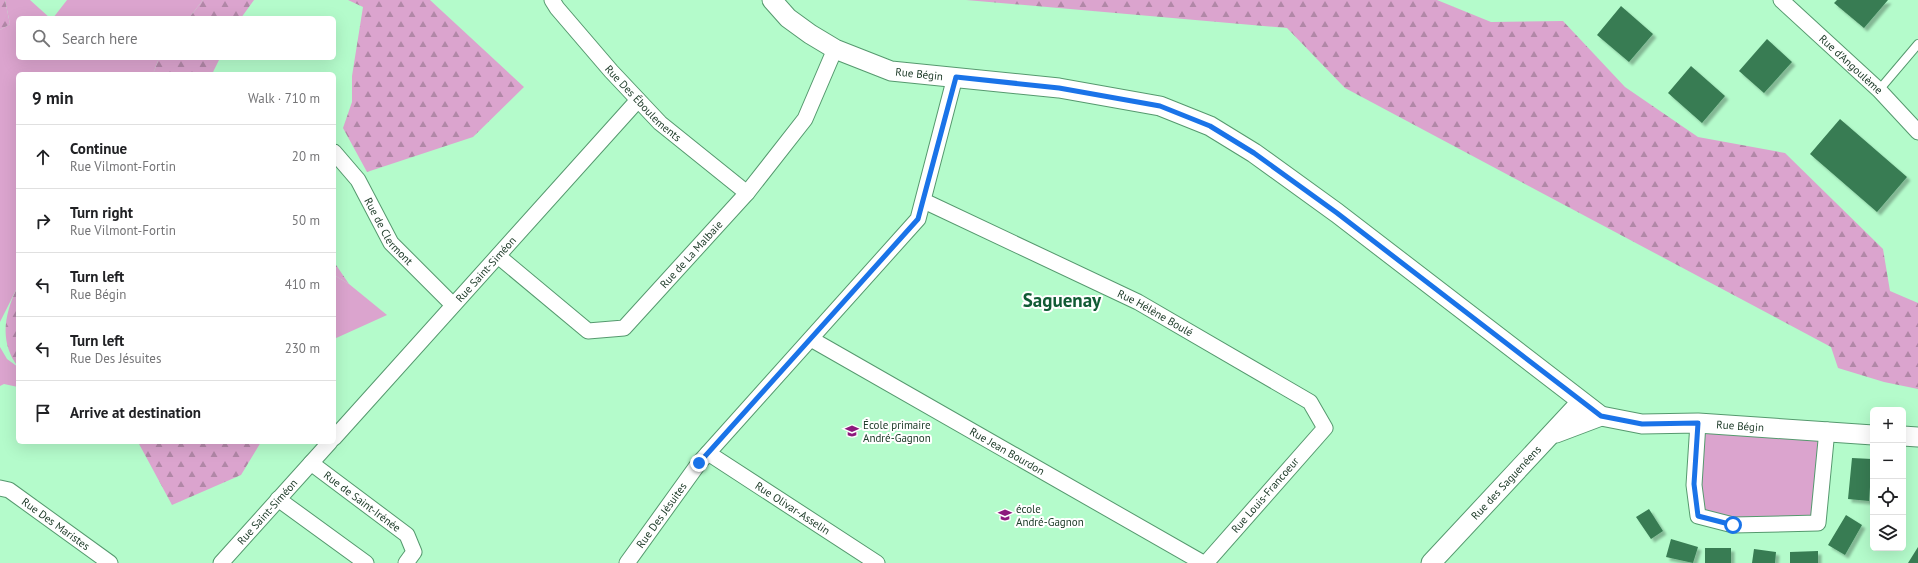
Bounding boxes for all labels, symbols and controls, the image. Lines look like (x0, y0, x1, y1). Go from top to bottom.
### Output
search box (16, 16, 336, 60)
icon: search (30, 27, 52, 49)
text: Search here (62, 29, 138, 48)
street label: Rue d'Angoulème (1816, 32, 1886, 97)
street label: Rue Des Éboulements (602, 62, 685, 145)
street label: Rue Bégin (895, 64, 944, 83)
text: 9 min (32, 87, 73, 109)
text: Walk · 710 m (248, 90, 320, 107)
text: Continue (70, 139, 127, 158)
icon: ahead (32, 146, 54, 168)
text: 20 m (292, 148, 320, 165)
text: Rue Vilmont-Fortin (70, 158, 176, 175)
street label: Rue de Clermont (361, 195, 416, 268)
text: Turn right (70, 203, 133, 222)
icon: right (32, 210, 54, 232)
text: 50 m (292, 212, 320, 229)
street label: Rue de La Malbaie (657, 217, 726, 291)
text: Rue Vilmont-Fortin (70, 222, 176, 239)
street label: Rue Saint-Siméon (453, 233, 519, 305)
text: Turn left (70, 267, 124, 286)
icon: left (32, 274, 54, 296)
text: 410 m (285, 276, 320, 293)
text: Rue Bégin (70, 286, 126, 303)
street label: Rue Hélène Boulé (1115, 286, 1196, 340)
district label: Saguenay (1023, 288, 1102, 312)
text: Turn left (70, 331, 124, 350)
icon: left (32, 338, 54, 360)
text: 230 m (285, 340, 320, 357)
text: Rue Des Jésuites (70, 350, 161, 367)
icon: arrive (32, 402, 54, 424)
text: Arrive at destination (70, 403, 201, 422)
map controls (1870, 407, 1906, 551)
button: + (1870, 407, 1906, 443)
street label: Rue Bégin (1716, 417, 1764, 435)
place label: École primaire André-Gagnon (863, 418, 931, 445)
school or university icon: École primaire André-Gagnon (844, 423, 860, 439)
street label: Rue Jean Bourdon (967, 424, 1047, 478)
street label: Rue des Saguenéens (1468, 442, 1544, 523)
button: − (1870, 443, 1906, 479)
route end (690, 454, 708, 472)
street label: Rue Louis-Francoeur (1228, 454, 1302, 536)
street label: Rue de Saint-Irénée (321, 468, 404, 535)
street label: Rue Saint-Siméon (234, 476, 300, 548)
street label: Rue Des Jésuites (633, 479, 690, 551)
street label: Rue Olivar-Asselin (753, 479, 833, 538)
button: locate (1870, 479, 1906, 515)
street label: Rue Des Maristes (19, 495, 93, 553)
place label: école André-Gagnon (1016, 502, 1084, 529)
school or university icon: école André-Gagnon (997, 507, 1013, 523)
button: layers (1870, 515, 1906, 551)
route start (1724, 516, 1742, 534)

